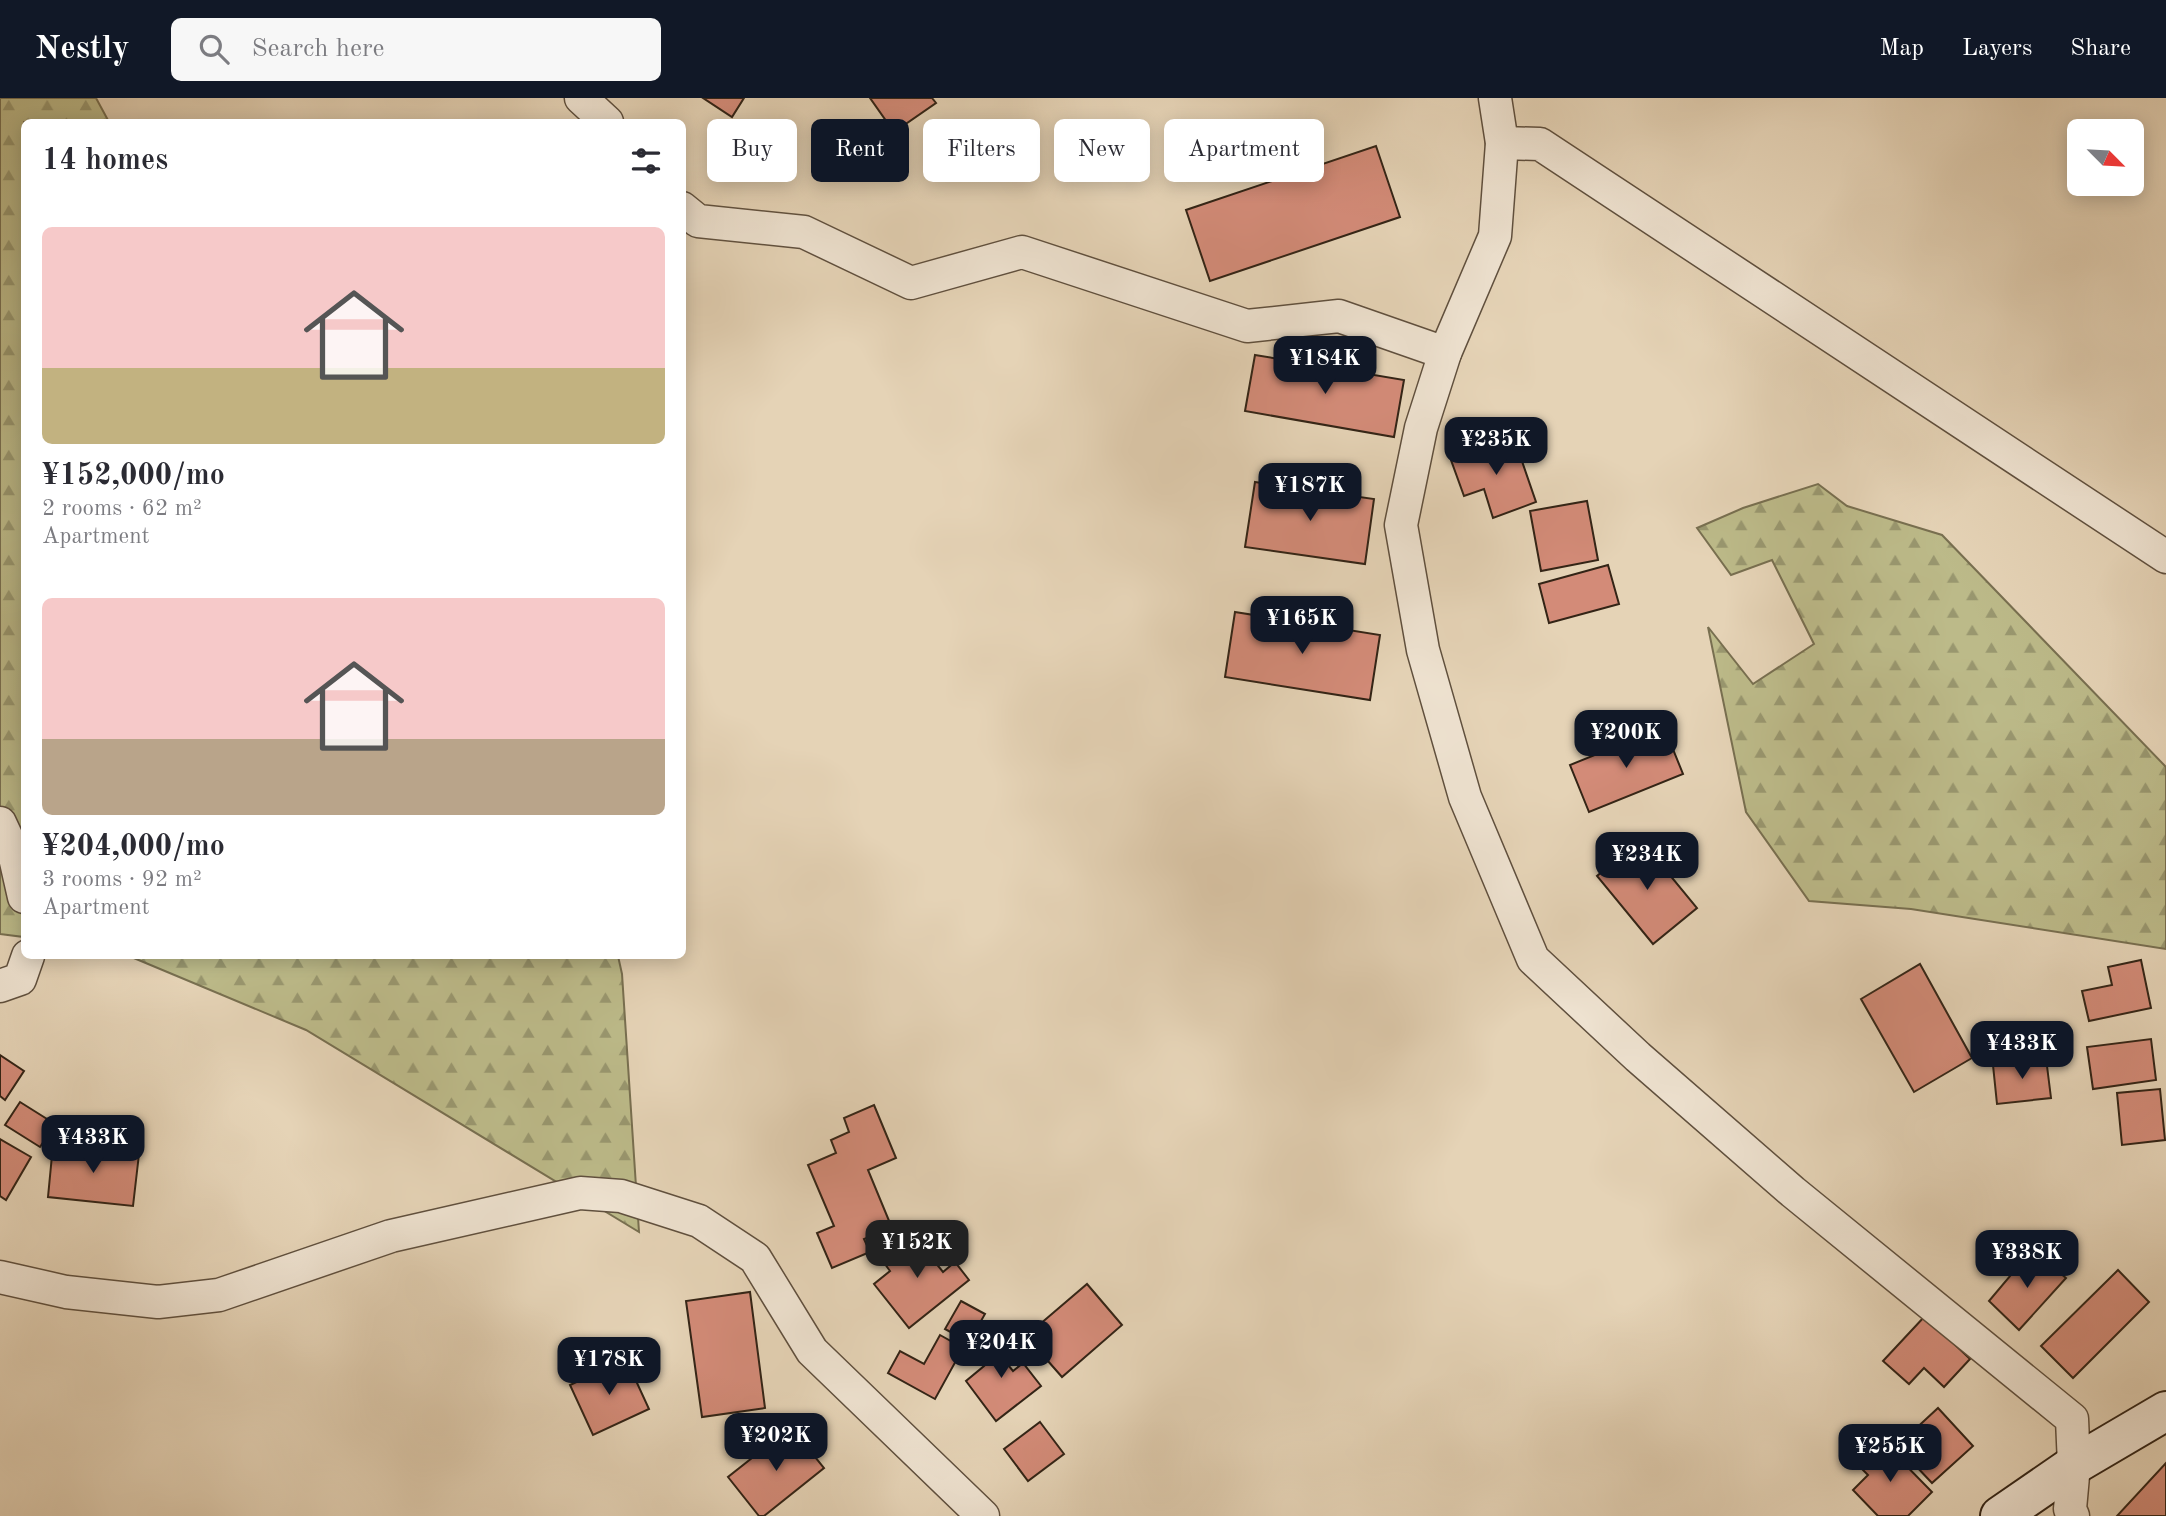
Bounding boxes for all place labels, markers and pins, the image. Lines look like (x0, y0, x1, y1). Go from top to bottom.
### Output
pin: ¥184K (1276, 336, 1374, 396)
pin: ¥235K (1447, 418, 1545, 477)
pin: ¥187K (1261, 464, 1359, 523)
pin: ¥165K (1253, 596, 1351, 656)
pin: ¥200K (1577, 710, 1675, 770)
pin: ¥234K (1598, 832, 1696, 892)
pin: ¥433K (1973, 1021, 2071, 1081)
pin: ¥433K (44, 1116, 142, 1175)
pin: ¥152K (868, 1220, 966, 1280)
pin: ¥338K (1978, 1230, 2076, 1290)
pin: ¥204K (952, 1320, 1050, 1380)
pin: ¥178K (560, 1338, 658, 1397)
pin: ¥202K (727, 1414, 825, 1473)
pin: ¥255K (1841, 1424, 1939, 1484)

